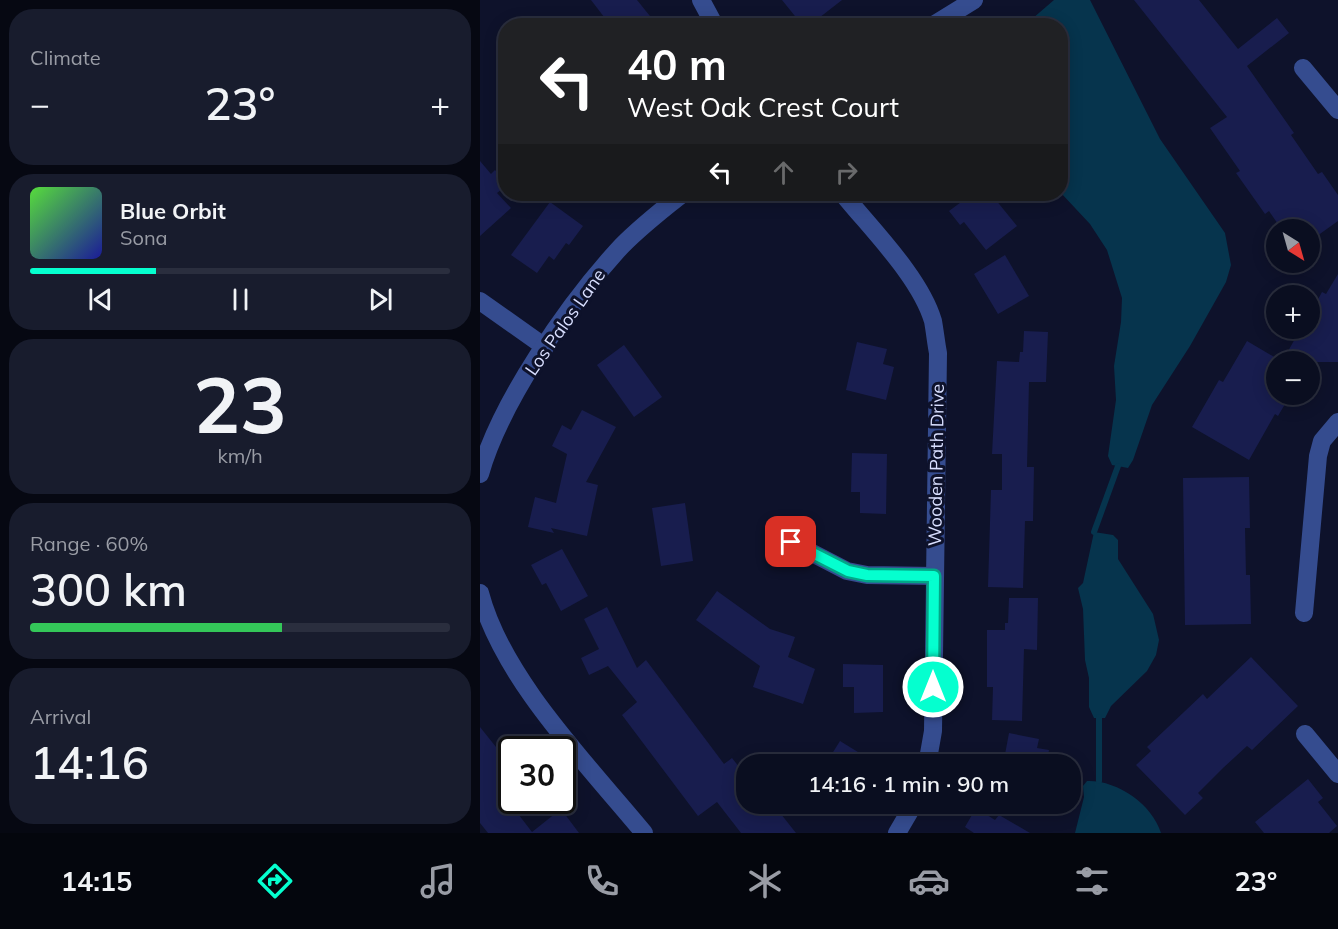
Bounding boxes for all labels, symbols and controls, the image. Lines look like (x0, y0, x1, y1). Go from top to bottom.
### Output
text: 40 m (627, 38, 727, 91)
icon: left (528, 42, 606, 120)
text: Climate (30, 45, 101, 70)
text: 23° (205, 75, 275, 131)
text: − (30, 83, 50, 124)
text: + (430, 83, 450, 124)
text: West Oak Crest Court (627, 90, 899, 124)
icon: left (704, 156, 737, 189)
icon: ahead (767, 156, 800, 189)
icon: right (830, 156, 863, 189)
text: Blue Orbit (120, 197, 226, 225)
north arrow (1266, 219, 1320, 273)
map controls (1266, 219, 1320, 405)
text: Sona (120, 225, 168, 250)
street label: Los Palos Lane (520, 264, 610, 380)
icon: previous (84, 283, 117, 316)
icon: pause (224, 283, 257, 316)
icon: next (364, 283, 397, 316)
button: + (1266, 285, 1320, 339)
button: − (1266, 351, 1320, 405)
text: 23 (193, 355, 287, 453)
street label: Wooden Path Drive (923, 384, 949, 546)
text: km/h (217, 443, 263, 468)
pin (765, 516, 816, 567)
icon: arrive (774, 525, 807, 558)
text: Range · 60% (30, 531, 148, 556)
text: 300 km (30, 561, 187, 617)
position arrow (901, 655, 965, 719)
text: Arrival (30, 704, 91, 729)
text: 14:16 (30, 734, 149, 790)
speed limit sign: 30 (498, 736, 576, 814)
text: 14:16 · 1 min · 90 m (808, 770, 1009, 798)
icon: directions (254, 860, 296, 902)
icon: music (417, 860, 459, 902)
icon: phone (581, 860, 623, 902)
icon: climate (744, 860, 786, 902)
icon: car (908, 860, 950, 902)
icon: filters (1071, 860, 1113, 902)
text: 14:15 (61, 864, 132, 898)
text: 23° (1235, 864, 1277, 898)

